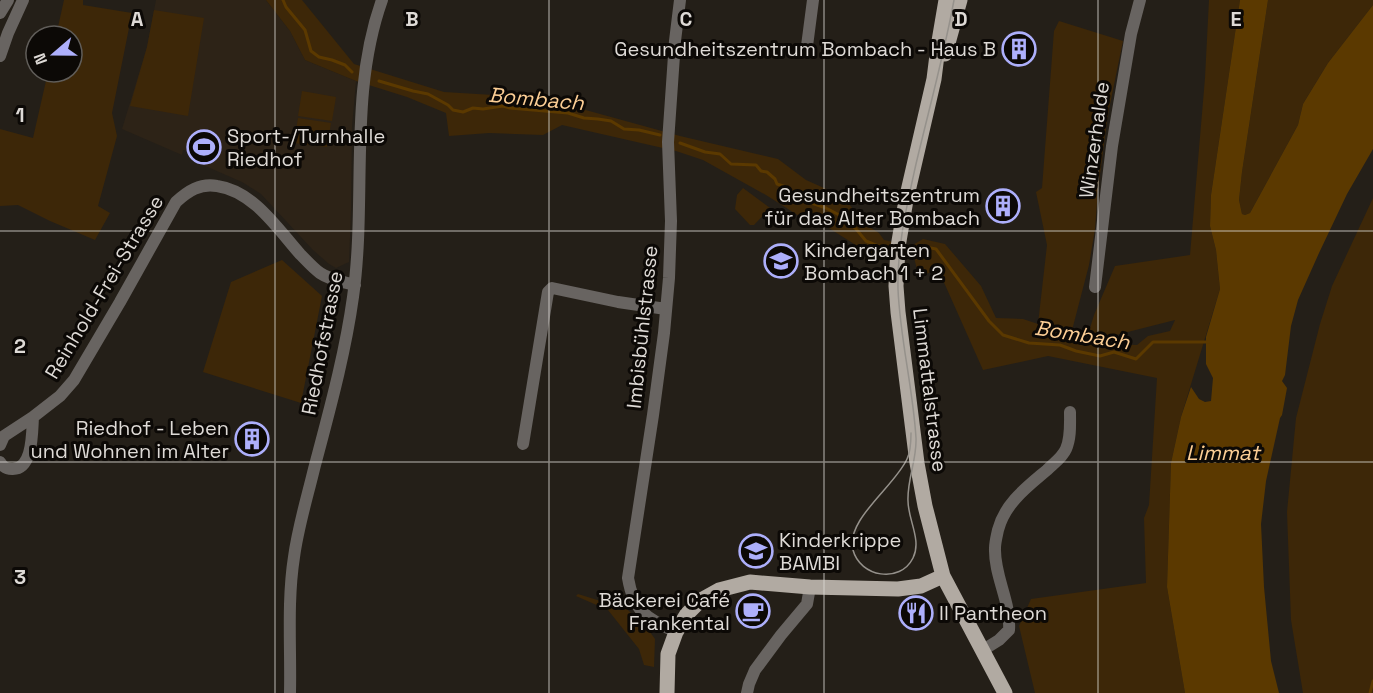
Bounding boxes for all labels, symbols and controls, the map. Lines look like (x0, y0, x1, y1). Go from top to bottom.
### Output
text: A (131, 6, 144, 32)
text: B (405, 6, 419, 32)
text: C (680, 6, 693, 32)
text: D (954, 6, 968, 32)
text: E (1230, 6, 1242, 32)
north arrow (24, 24, 84, 84)
building icon: Gesundheitszentrum Bombach - Haus B (1001, 31, 1037, 67)
place label: Gesundheitszentrum Bombach - Haus B (614, 36, 996, 62)
text: N (29, 50, 52, 68)
street label: Winzerhalde (1073, 80, 1115, 200)
water label: Bombach (487, 81, 586, 116)
text: 1 (15, 102, 25, 128)
place label: Sport-/Turnhalle Riedhof (227, 123, 385, 172)
sports icon: Sport-/Turnhalle Riedhof (186, 129, 222, 165)
place label: Gesundheitszentrum für das Alter Bombach (765, 182, 980, 231)
building icon: Gesundheitszentrum für das Alter Bombach (985, 188, 1021, 224)
street label: Reinhold-Frei-Strasse (39, 190, 169, 384)
place label: Kindergarten Bombach 1 + 2 (804, 237, 943, 286)
school or university icon: Kindergarten Bombach 1 + 2 (763, 243, 799, 279)
street label: Imbisbühlstrasse (621, 244, 663, 410)
street label: Riedhofstrasse (295, 269, 349, 417)
street label: Limmattalstrasse (907, 307, 953, 473)
water label: Bombach (1033, 314, 1133, 355)
text: 2 (14, 333, 26, 359)
place label: Riedhof - Leben und Wohnen im Alter (31, 415, 229, 464)
building icon: Riedhof - Leben und Wohnen im Alter (234, 421, 270, 457)
water label: Limmat (1186, 439, 1262, 466)
place label: Kinderkrippe BAMBI (779, 527, 901, 576)
school or university icon: Kinderkrippe BAMBI (738, 533, 774, 569)
text: 3 (14, 564, 26, 590)
place label: Bäckerei Café Frankental (599, 587, 730, 636)
cafe icon: Bäckerei Café Frankental (735, 593, 771, 629)
restaurant icon: Il Pantheon (898, 595, 934, 631)
place label: Il Pantheon (939, 600, 1047, 626)

